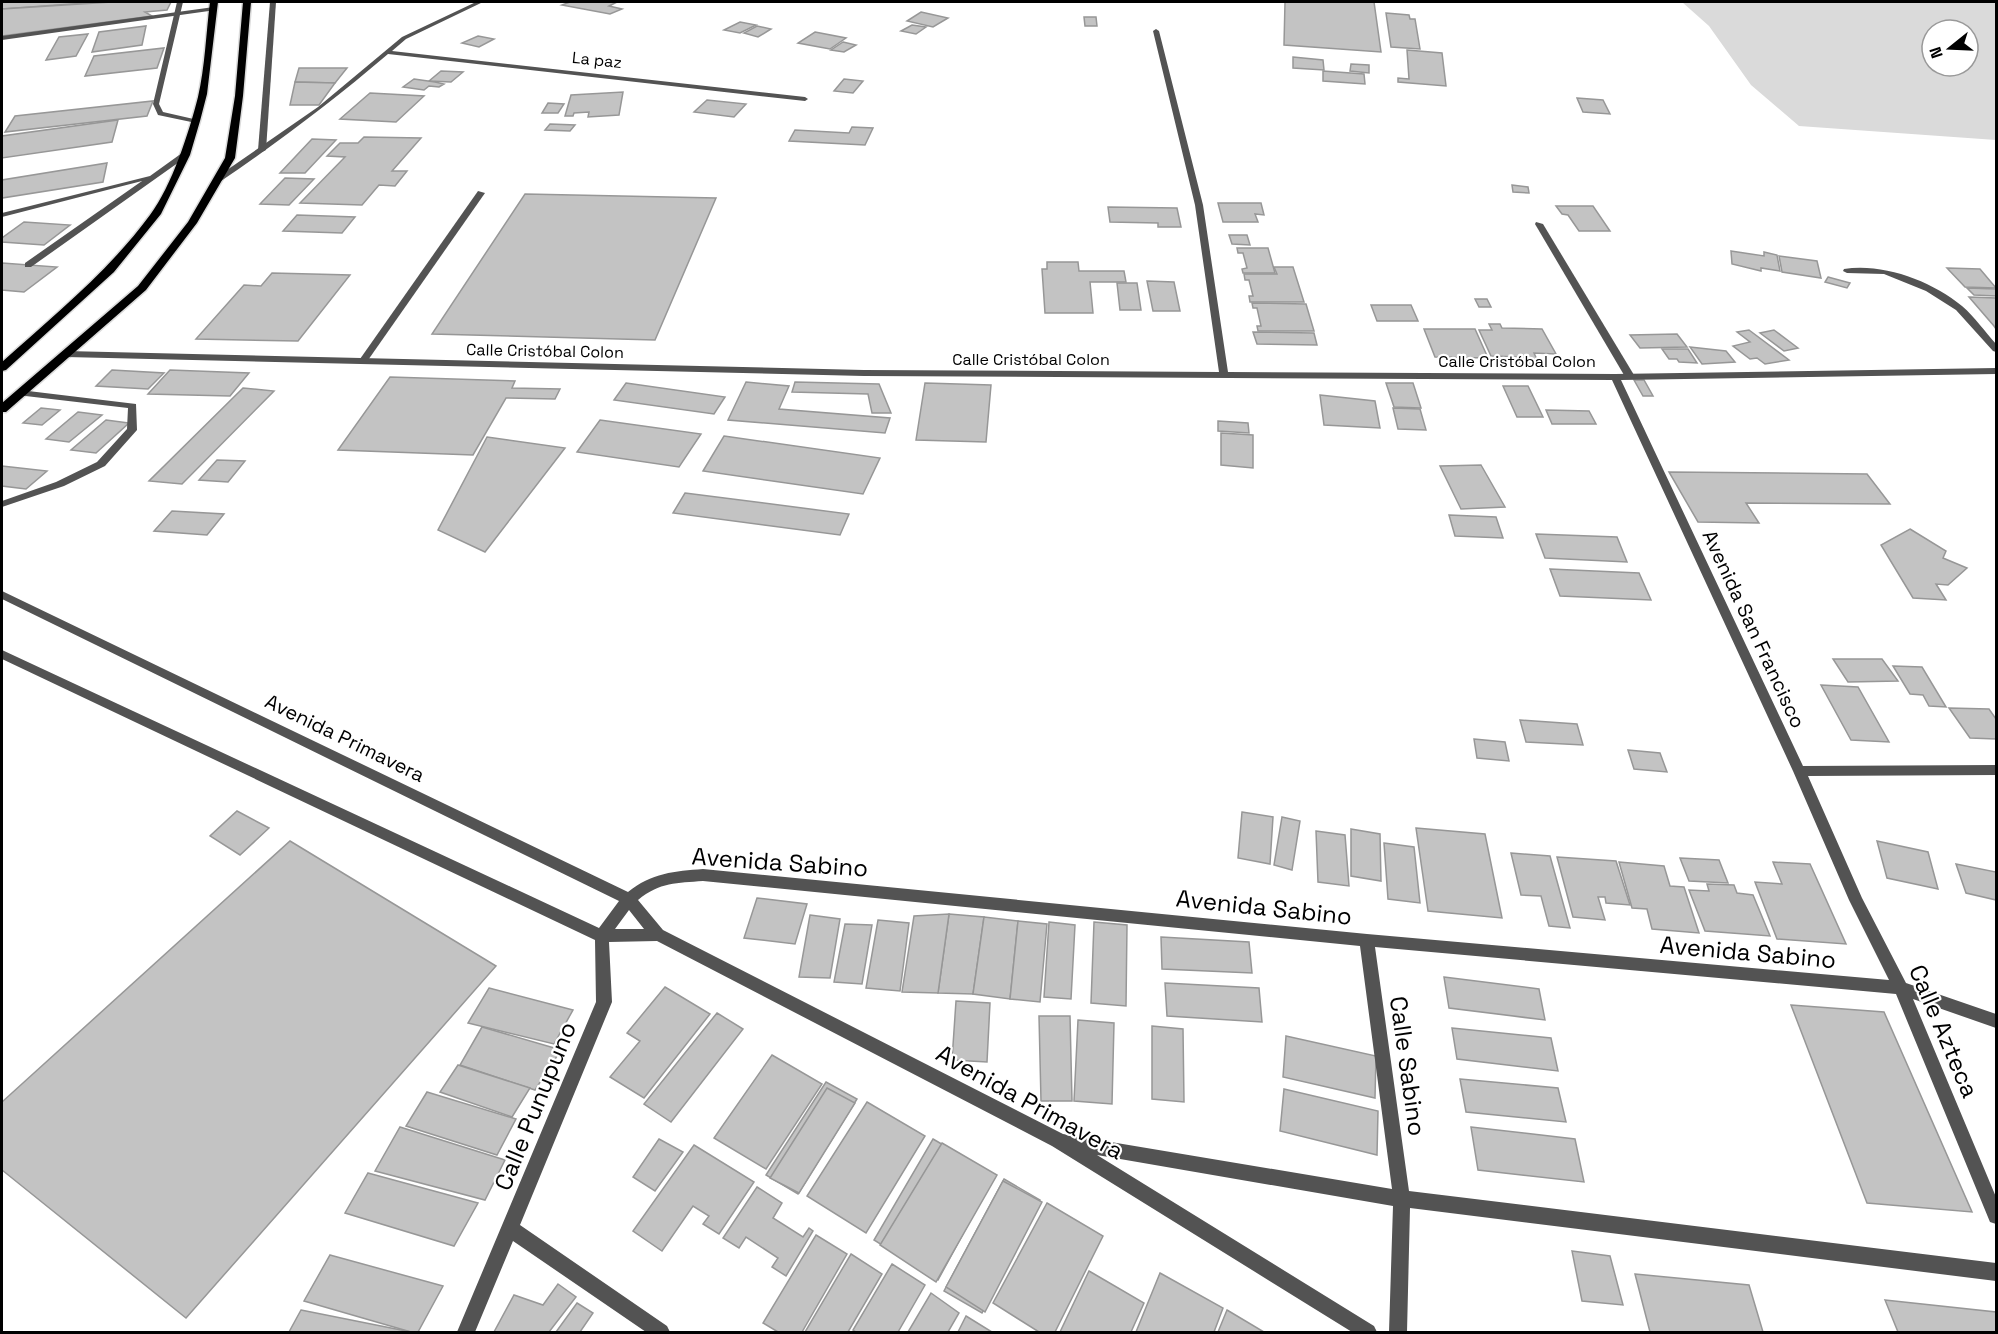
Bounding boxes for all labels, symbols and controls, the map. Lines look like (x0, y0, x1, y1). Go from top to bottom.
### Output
north arrow (1920, 18, 1980, 78)
text: N (1925, 44, 1948, 61)
street label: La paz (571, 47, 623, 73)
street label: Calle Cristóbal Colon (466, 339, 624, 363)
street label: Calle Cristóbal Colon (952, 349, 1110, 370)
street label: Calle Cristóbal Colon (1438, 351, 1596, 372)
street label: Avenida San Francisco (1697, 526, 1811, 732)
street label: Avenida Primavera (261, 688, 429, 788)
street label: Avenida Sabino (691, 840, 869, 884)
street label: Avenida Sabino (1174, 882, 1354, 932)
street label: Avenida Sabino (1659, 929, 1837, 975)
street label: Calle Azteca (1902, 960, 1986, 1102)
street label: Calle Sabino (1383, 994, 1433, 1138)
street label: Calle Punupuno (487, 1017, 583, 1195)
street label: Avenida Primavera (931, 1038, 1129, 1166)

